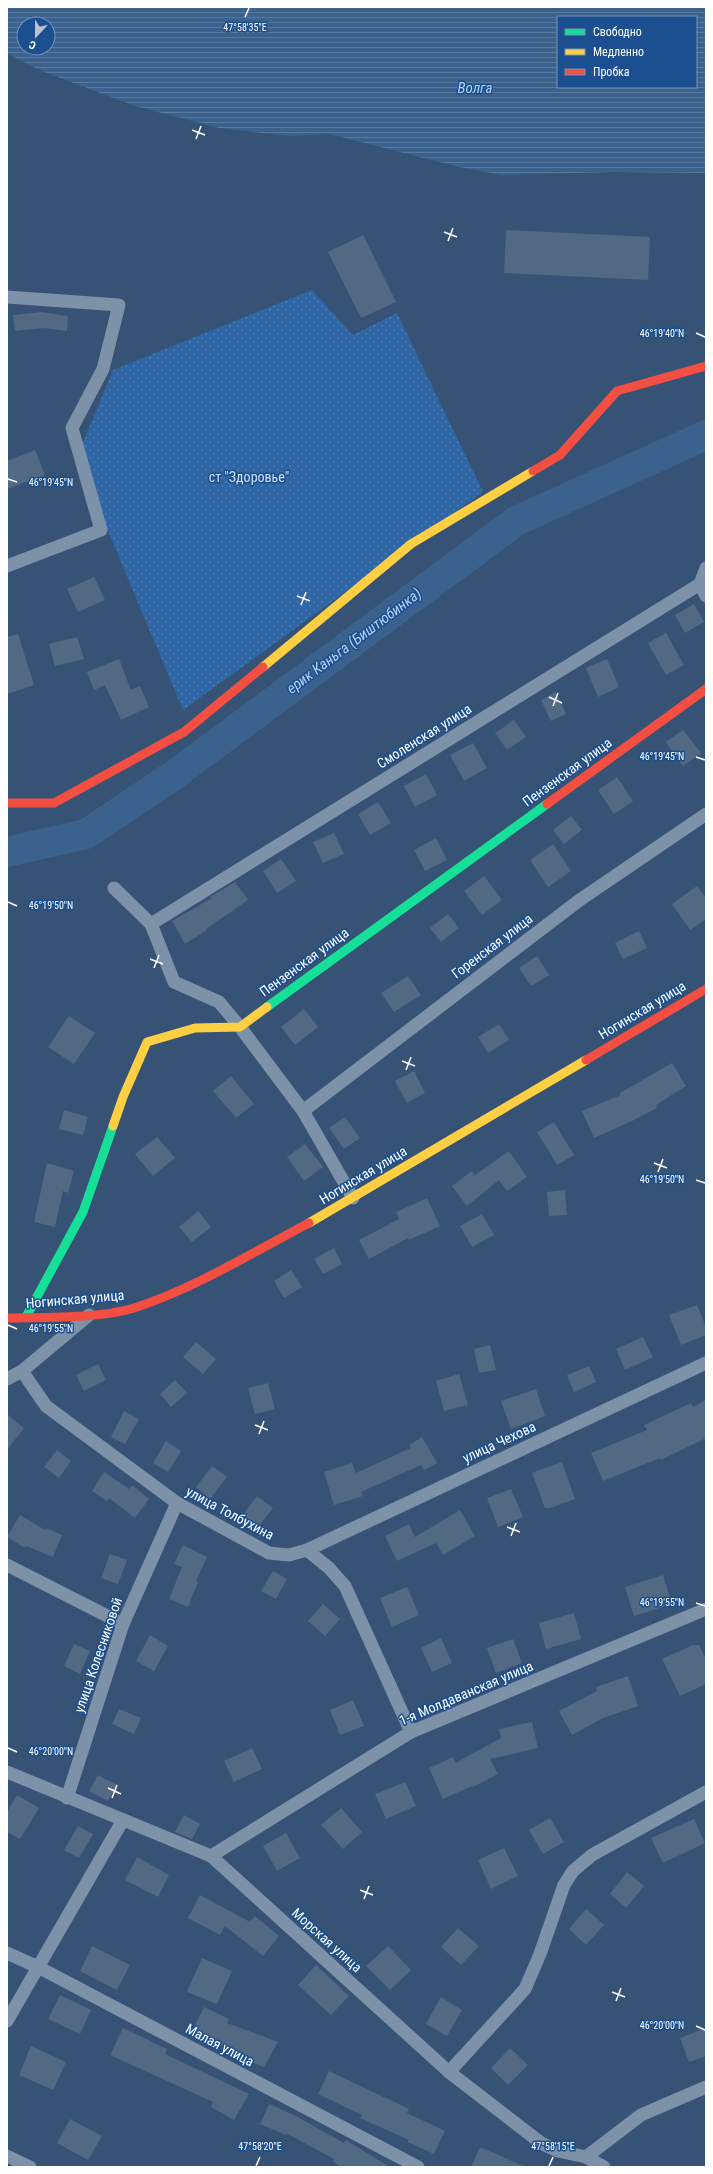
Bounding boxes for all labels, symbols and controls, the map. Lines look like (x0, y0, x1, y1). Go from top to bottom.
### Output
north arrow (16, 16, 56, 56)
legend (557, 16, 697, 88)
text: 47°58'35"E (223, 22, 267, 33)
text: Свободно (593, 25, 642, 39)
text: С (27, 38, 38, 52)
text: Медленно (593, 45, 644, 59)
text: Пробка (593, 65, 630, 79)
water label: Волга (458, 79, 492, 97)
text: 46°19'40"N (640, 328, 684, 339)
park label: ст "Здоровье" (209, 469, 289, 485)
text: 46°19'45"N (29, 477, 73, 488)
water label: ерик Каньга (Биштюбинка) (283, 584, 425, 698)
street label: Смоленская улица (374, 700, 474, 772)
street label: Пензенская улица (519, 734, 615, 810)
text: 46°19'45"N (640, 751, 684, 762)
text: 46°19'50"N (29, 900, 73, 911)
street label: Горенская улица (448, 910, 536, 982)
street label: Пензенская улица (256, 924, 352, 1000)
street label: Ногинская улица (595, 978, 689, 1042)
street label: Ногинская улица (316, 1143, 410, 1207)
text: 46°19'50"N (640, 1174, 684, 1185)
street label: Ногинская улица (25, 1287, 125, 1311)
text: 46°19'55"N (29, 1323, 73, 1334)
street label: улица Чехова (460, 1418, 538, 1466)
street label: улица Толбухина (183, 1483, 277, 1543)
street label: улица Колесниковой (71, 1595, 125, 1715)
text: 46°19'55"N (640, 1597, 684, 1608)
street label: 1-я Молдаванская улица (397, 1658, 535, 1728)
text: 46°20'00"N (29, 1746, 73, 1757)
street label: Морская улица (289, 1905, 365, 1975)
street label: Малая улица (183, 2020, 257, 2070)
text: 46°20'00"N (640, 2020, 684, 2031)
text: 47°58'20"E (238, 2141, 282, 2152)
text: 47°58'15"E (531, 2141, 575, 2152)

